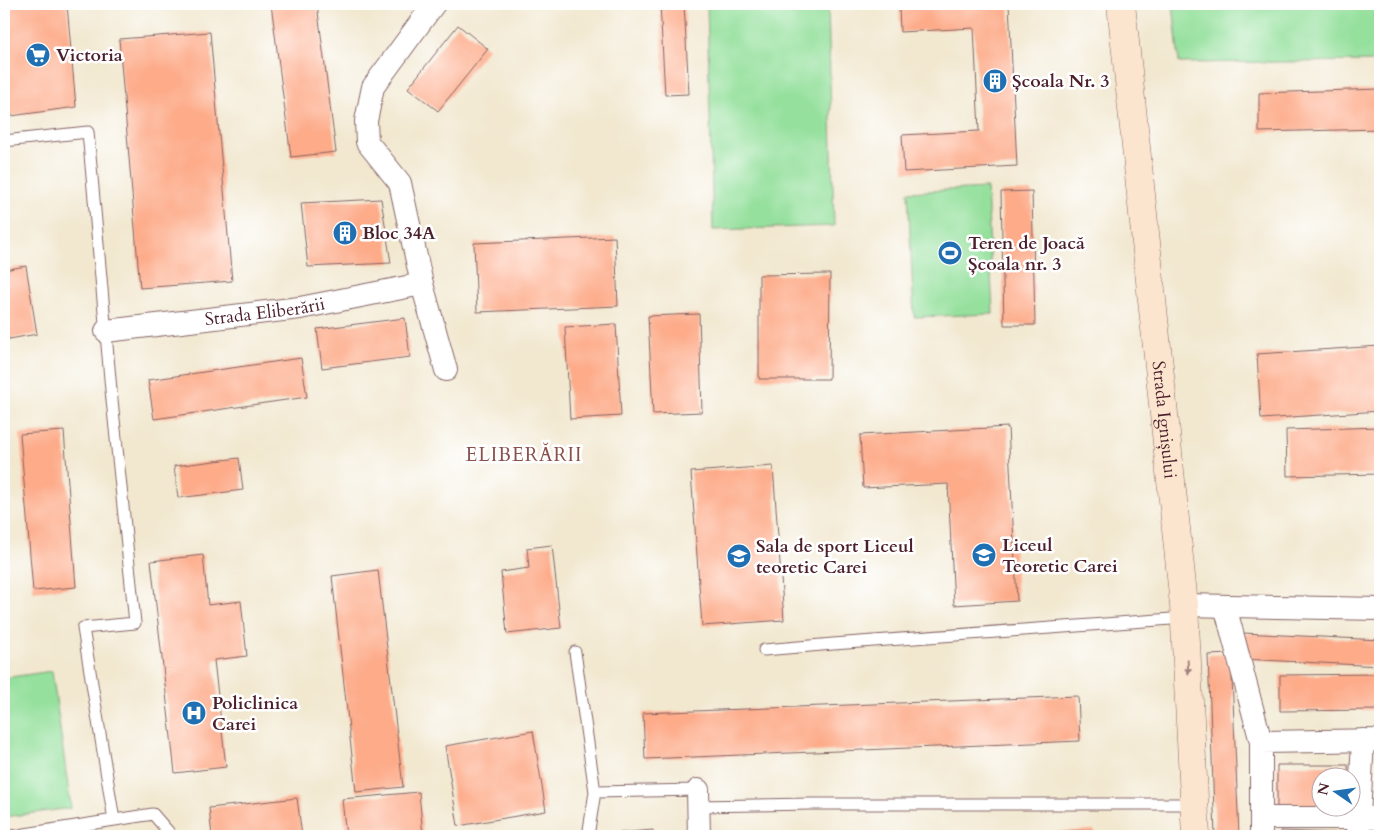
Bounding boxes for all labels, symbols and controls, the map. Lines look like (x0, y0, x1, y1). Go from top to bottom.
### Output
supermarket icon: Victoria (25, 42, 51, 68)
place label: Victoria (56, 43, 123, 68)
building icon: Școala Nr. 3 (982, 68, 1008, 94)
place label: Școala Nr. 3 (1012, 69, 1110, 94)
building icon: Bloc 34A (332, 220, 358, 246)
place label: Bloc 34A (362, 221, 436, 246)
place label: Teren de Joacă Școala nr. 3 (968, 231, 1085, 277)
sports icon: Teren de Joacă Școala nr. 3 (937, 240, 963, 266)
street label: Strada Eliberării (203, 291, 327, 332)
street label: Strada Ignișului (1146, 360, 1183, 480)
district label: ELIBERĂRII (465, 442, 583, 468)
place label: Liceul Teoretic Carei (1002, 533, 1118, 579)
place label: Sala de sport Liceul teoretic Carei (756, 534, 914, 580)
school or university icon: Liceul Teoretic Carei (971, 542, 997, 568)
school or university icon: Sala de sport Liceul teoretic Carei (726, 543, 752, 569)
one-way arrow (1184, 659, 1192, 675)
place label: Policlinica Carei (212, 691, 298, 737)
hospital icon: Policlinica Carei (181, 700, 207, 726)
north arrow (1312, 768, 1362, 818)
text: N (1313, 781, 1334, 797)

